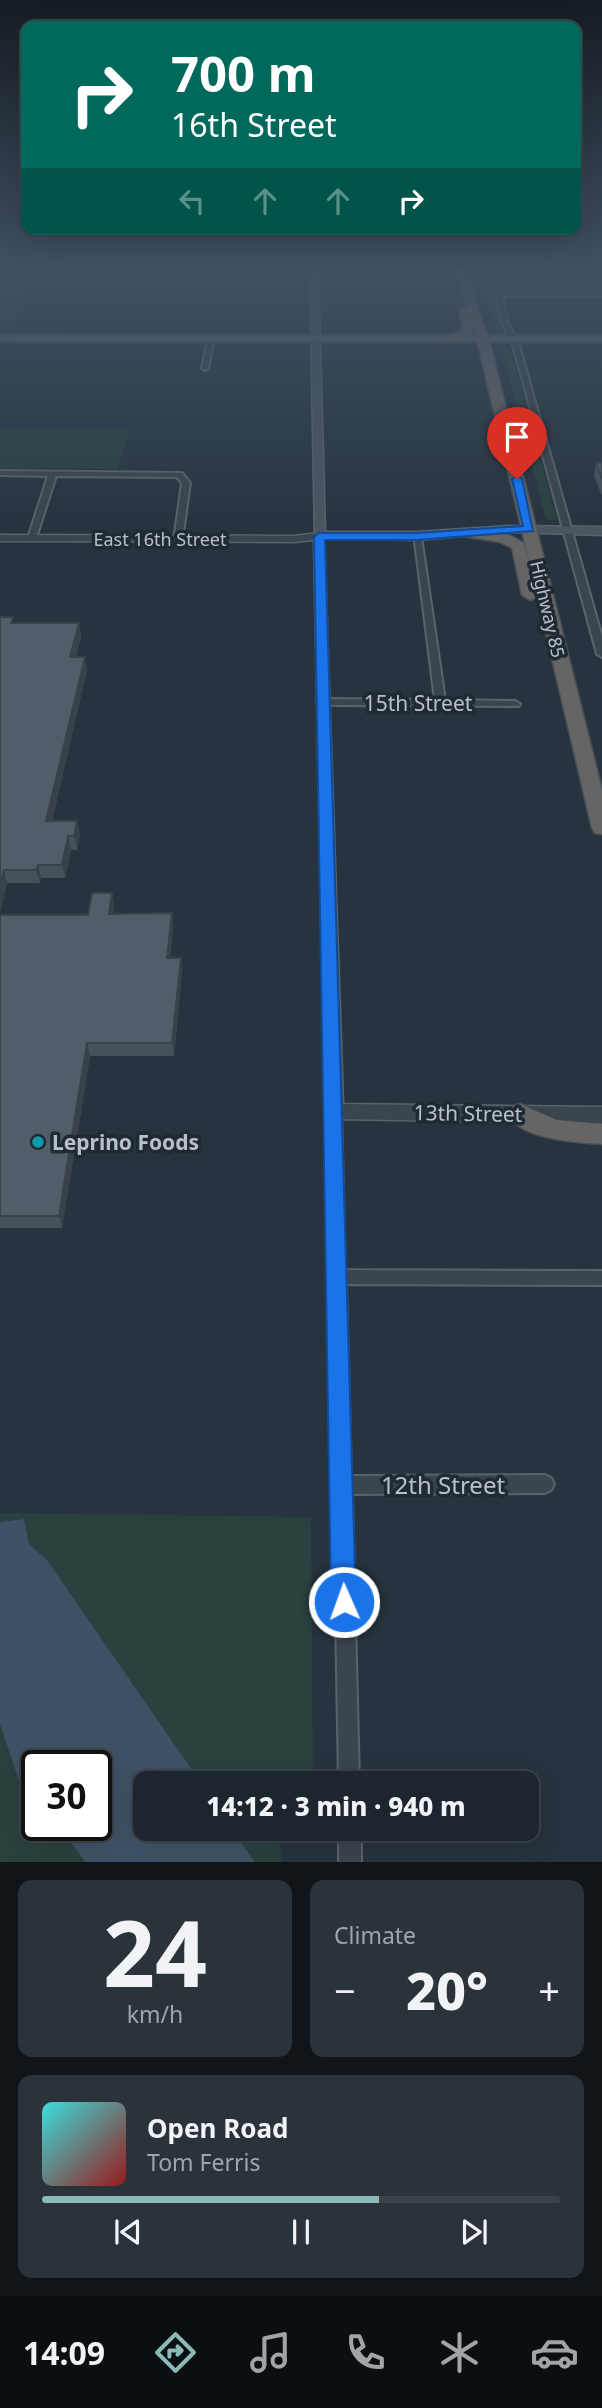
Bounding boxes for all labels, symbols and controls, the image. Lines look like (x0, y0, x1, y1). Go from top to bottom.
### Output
text: 700 m (171, 40, 316, 106)
icon: right (56, 49, 147, 140)
text: 16th Street (171, 103, 337, 146)
icon: left (173, 182, 211, 220)
icon: ahead (246, 182, 284, 220)
icon: ahead (319, 182, 357, 220)
icon: right (392, 182, 430, 220)
pin (487, 407, 547, 479)
icon: arrive (498, 418, 536, 456)
street label: East 16th Street (93, 527, 227, 551)
street label: Highway 85 (525, 558, 571, 660)
street label: 15th Street (364, 689, 473, 717)
street label: 13th Street (413, 1098, 523, 1128)
place label: Leprino Foods (52, 1128, 199, 1156)
marker: Leprino Foods (30, 1134, 46, 1150)
street label: 12th Street (381, 1468, 505, 1501)
position arrow (307, 1565, 381, 1639)
speed limit sign: 30 (21, 1750, 112, 1841)
text: 14:12 · 3 min · 940 m (206, 1788, 466, 1824)
text: 24 (103, 1890, 207, 2014)
text: Climate (334, 1919, 416, 1951)
text: 20° (406, 1954, 488, 2025)
text: − (334, 1964, 356, 2016)
text: + (538, 1964, 560, 2016)
text: km/h (127, 1998, 183, 2030)
text: Open Road (147, 2110, 289, 2146)
text: Tom Ferris (147, 2146, 260, 2178)
icon: previous (109, 2213, 147, 2251)
icon: pause (282, 2213, 320, 2251)
icon: next (455, 2213, 493, 2251)
icon: directions (151, 2328, 200, 2377)
icon: music (246, 2328, 295, 2377)
icon: phone (341, 2328, 390, 2377)
icon: climate (435, 2328, 484, 2377)
icon: car (530, 2328, 579, 2377)
text: 14:09 (23, 2331, 105, 2374)

